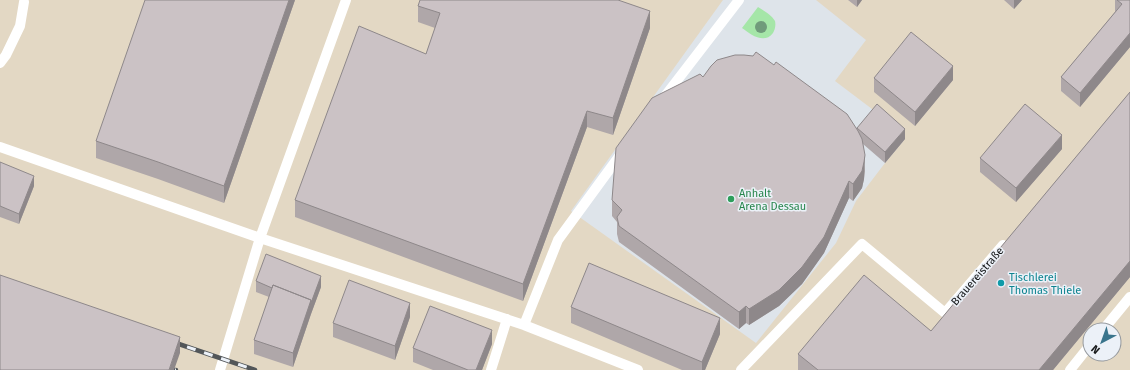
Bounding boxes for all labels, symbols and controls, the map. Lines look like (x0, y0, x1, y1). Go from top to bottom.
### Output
place label: Anhalt Arena Dessau (739, 187, 806, 213)
marker: Anhalt Arena Dessau (726, 194, 736, 204)
street label: Brauereistraße (948, 244, 1006, 308)
place label: Tischlerei Thomas Thiele (1009, 271, 1081, 297)
marker: Tischlerei Thomas Thiele (996, 278, 1006, 288)
north arrow (1082, 322, 1122, 362)
text: N (1089, 342, 1103, 356)

